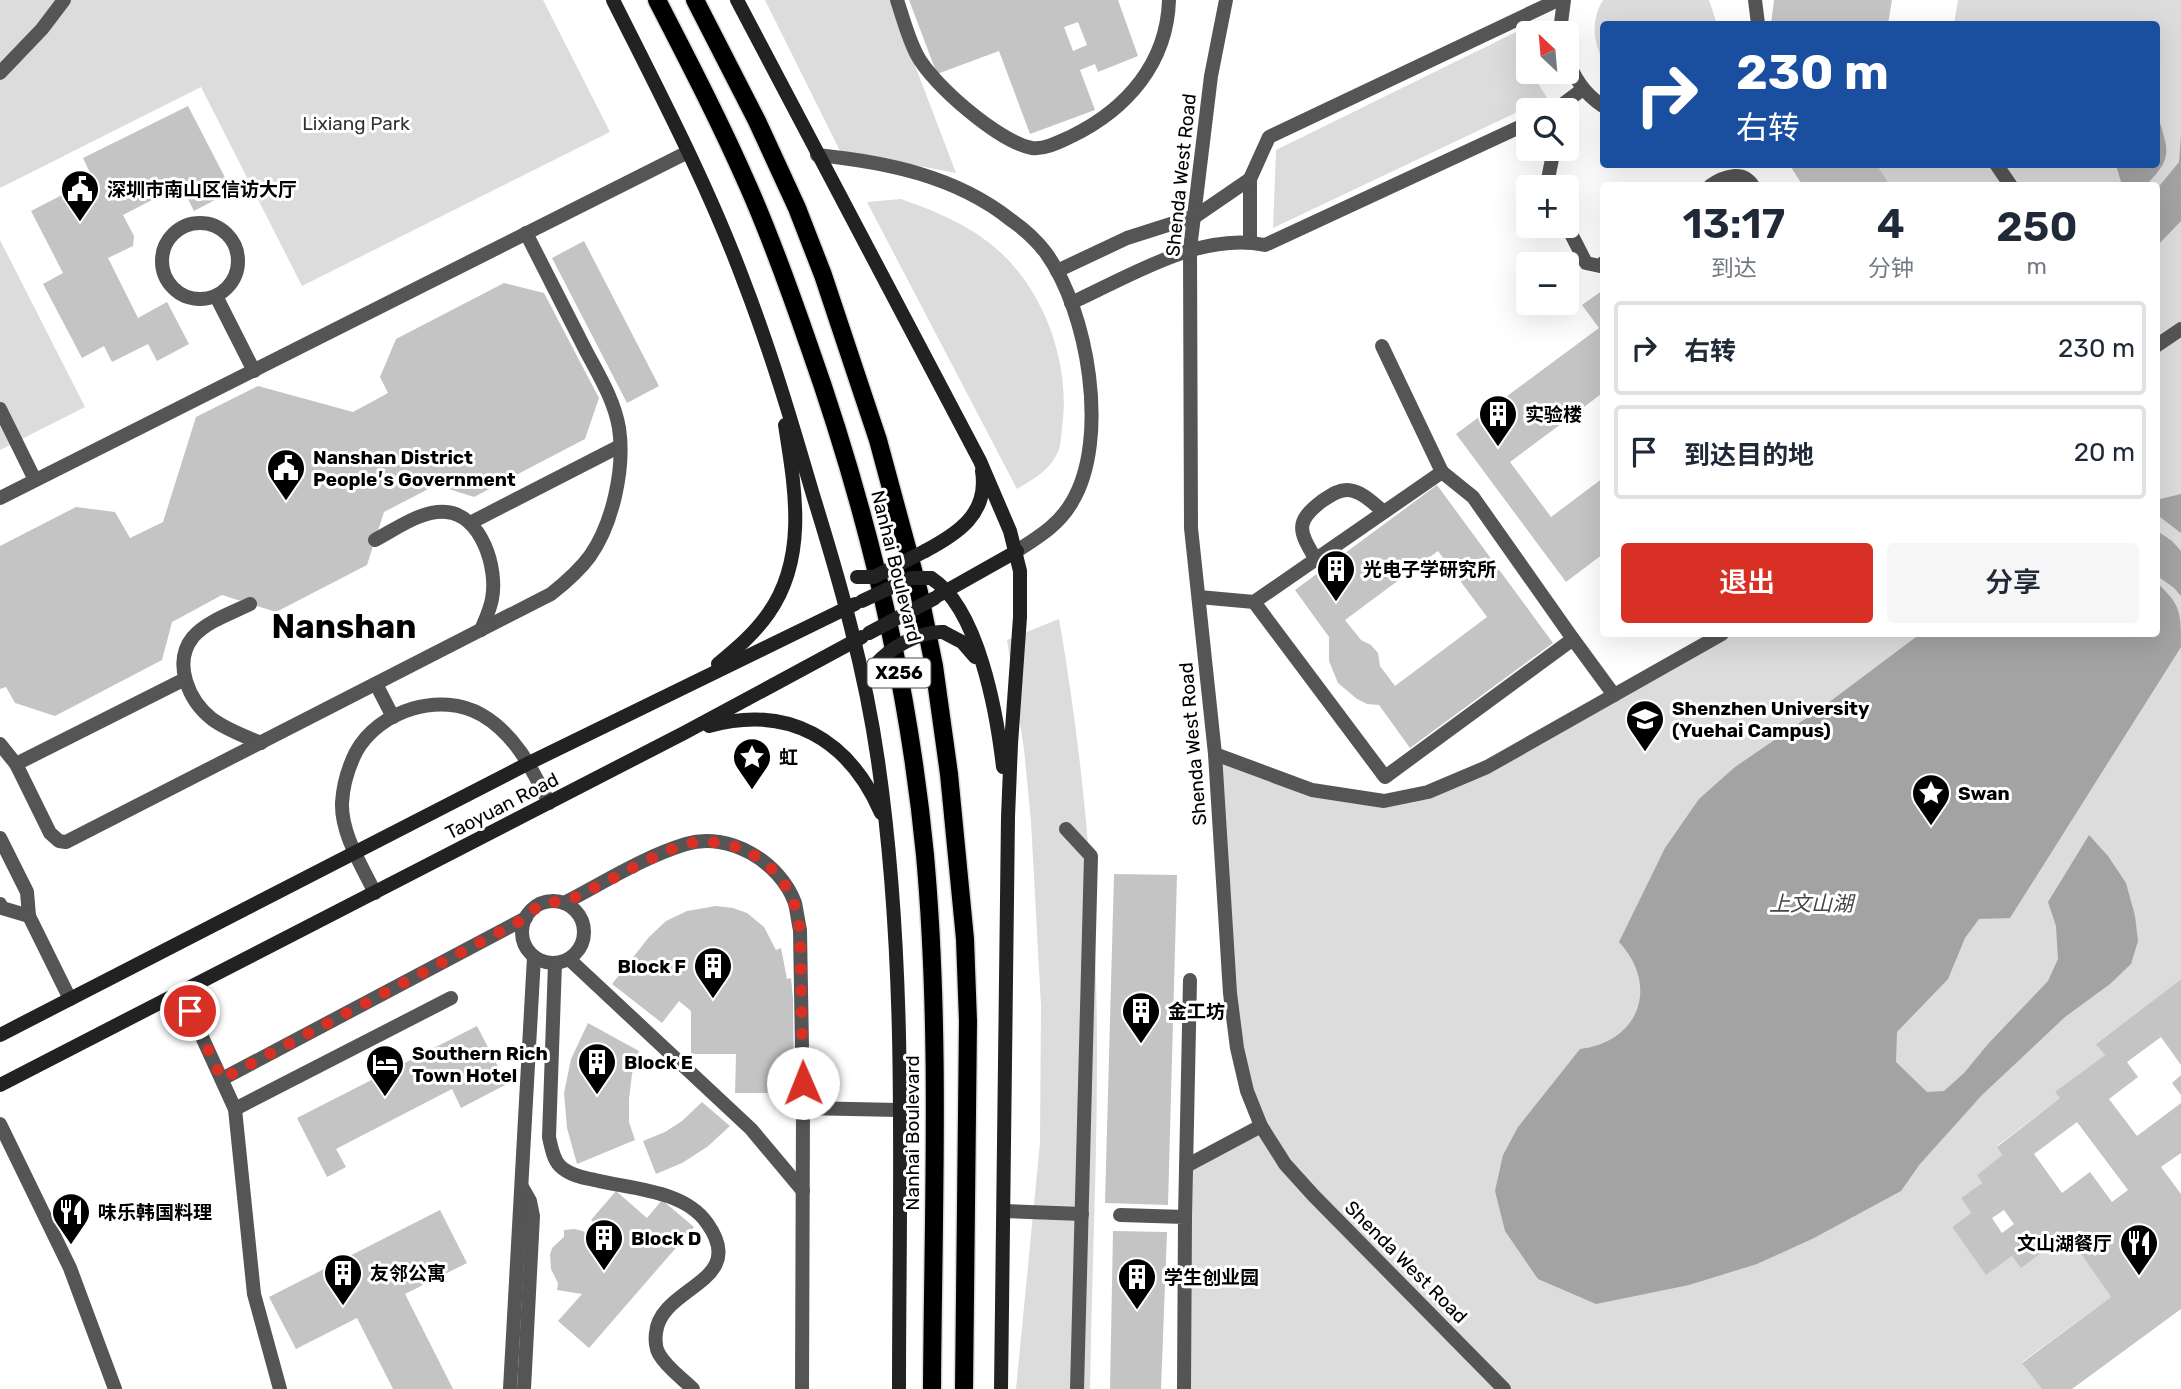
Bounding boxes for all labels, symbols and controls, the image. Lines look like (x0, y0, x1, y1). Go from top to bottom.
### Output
north arrow (1516, 21, 1578, 84)
map controls (1516, 21, 1579, 315)
text: 230 m (1736, 43, 1889, 101)
icon: right (1621, 49, 1712, 140)
street label: Shenda West Road (1161, 92, 1201, 258)
button: search (1516, 98, 1579, 161)
text: 右转 (1736, 109, 1800, 147)
park label: Lixiang Park (302, 112, 410, 135)
public building icon: 深圳市南山区信访大厅 (59, 168, 101, 223)
button: + (1516, 175, 1579, 238)
place label: 深圳市南山区信访大厅 (107, 178, 297, 201)
text: 13:17 (1683, 199, 1785, 249)
text: 4 (1877, 199, 1905, 249)
text: 250 (1996, 202, 2077, 252)
button: − (1516, 252, 1579, 315)
text: m (2027, 252, 2047, 280)
text: 到达 (1711, 254, 1757, 282)
text: 分钟 (1868, 254, 1914, 282)
icon: right (1625, 329, 1663, 367)
text: 230 m (2058, 333, 2135, 364)
text: 右转 (1684, 336, 1736, 367)
building icon: 实验楼 (1477, 393, 1519, 448)
place label: 实验楼 (1525, 403, 1582, 426)
icon: arrive (1625, 433, 1663, 471)
text: 20 m (2074, 437, 2135, 468)
text: 到达目的地 (1684, 440, 1814, 471)
place label: Nanshan District People′s Government (313, 446, 516, 491)
public building icon: Nanshan District People′s Government (265, 447, 307, 502)
street label: Nanhai Boulevard (866, 488, 926, 644)
button: 退出 (1621, 543, 1873, 623)
button: 分享 (1887, 543, 2139, 623)
building icon: 光电子学研究所 (1315, 548, 1357, 603)
place label: 光电子学研究所 (1363, 558, 1496, 581)
district label: Nanshan (272, 607, 416, 646)
road number: X256 (867, 658, 930, 688)
street label: Shenda West Road (1174, 661, 1212, 827)
place label: Shenzhen University (Yuehai Campus) (1672, 697, 1870, 742)
school or university icon: Shenzhen University (Yuehai Campus) (1624, 698, 1666, 753)
place icon: 虹 (731, 736, 773, 791)
place label: 虹 (779, 746, 798, 769)
street label: Taoyuan Road (442, 768, 562, 844)
place icon: Swan (1910, 772, 1952, 827)
place label: Swan (1958, 782, 2010, 805)
water label: 上文山湖 (1769, 891, 1856, 916)
building icon: Block F (692, 945, 734, 1000)
place label: Block F (618, 955, 686, 978)
pin (160, 981, 220, 1041)
building icon: 金工坊 (1120, 990, 1162, 1045)
icon: arrive (171, 992, 209, 1030)
place label: 金工坊 (1168, 1000, 1225, 1023)
building icon: Block E (576, 1041, 618, 1096)
place label: Southern Rich Town Hotel (412, 1042, 548, 1087)
hotel icon: Southern Rich Town Hotel (364, 1043, 406, 1098)
position arrow (766, 1046, 840, 1120)
place label: Block E (624, 1051, 693, 1074)
street label: Nanhai Boulevard (901, 1055, 924, 1211)
restaurant icon: 味乐韩国料理 (50, 1191, 92, 1246)
street label: Shenda West Road (1340, 1196, 1472, 1328)
place label: 味乐韩国料理 (98, 1201, 212, 1224)
building icon: Block D (583, 1217, 625, 1272)
restaurant icon: 文山湖餐厅 (2118, 1222, 2160, 1277)
place label: Block D (631, 1227, 701, 1250)
place label: 文山湖餐厅 (2017, 1232, 2112, 1255)
building icon: 友邻公寓 (322, 1252, 364, 1307)
building icon: 学生创业园 (1116, 1256, 1158, 1311)
place label: 友邻公寓 (370, 1262, 446, 1285)
place label: 学生创业园 (1164, 1266, 1259, 1289)

